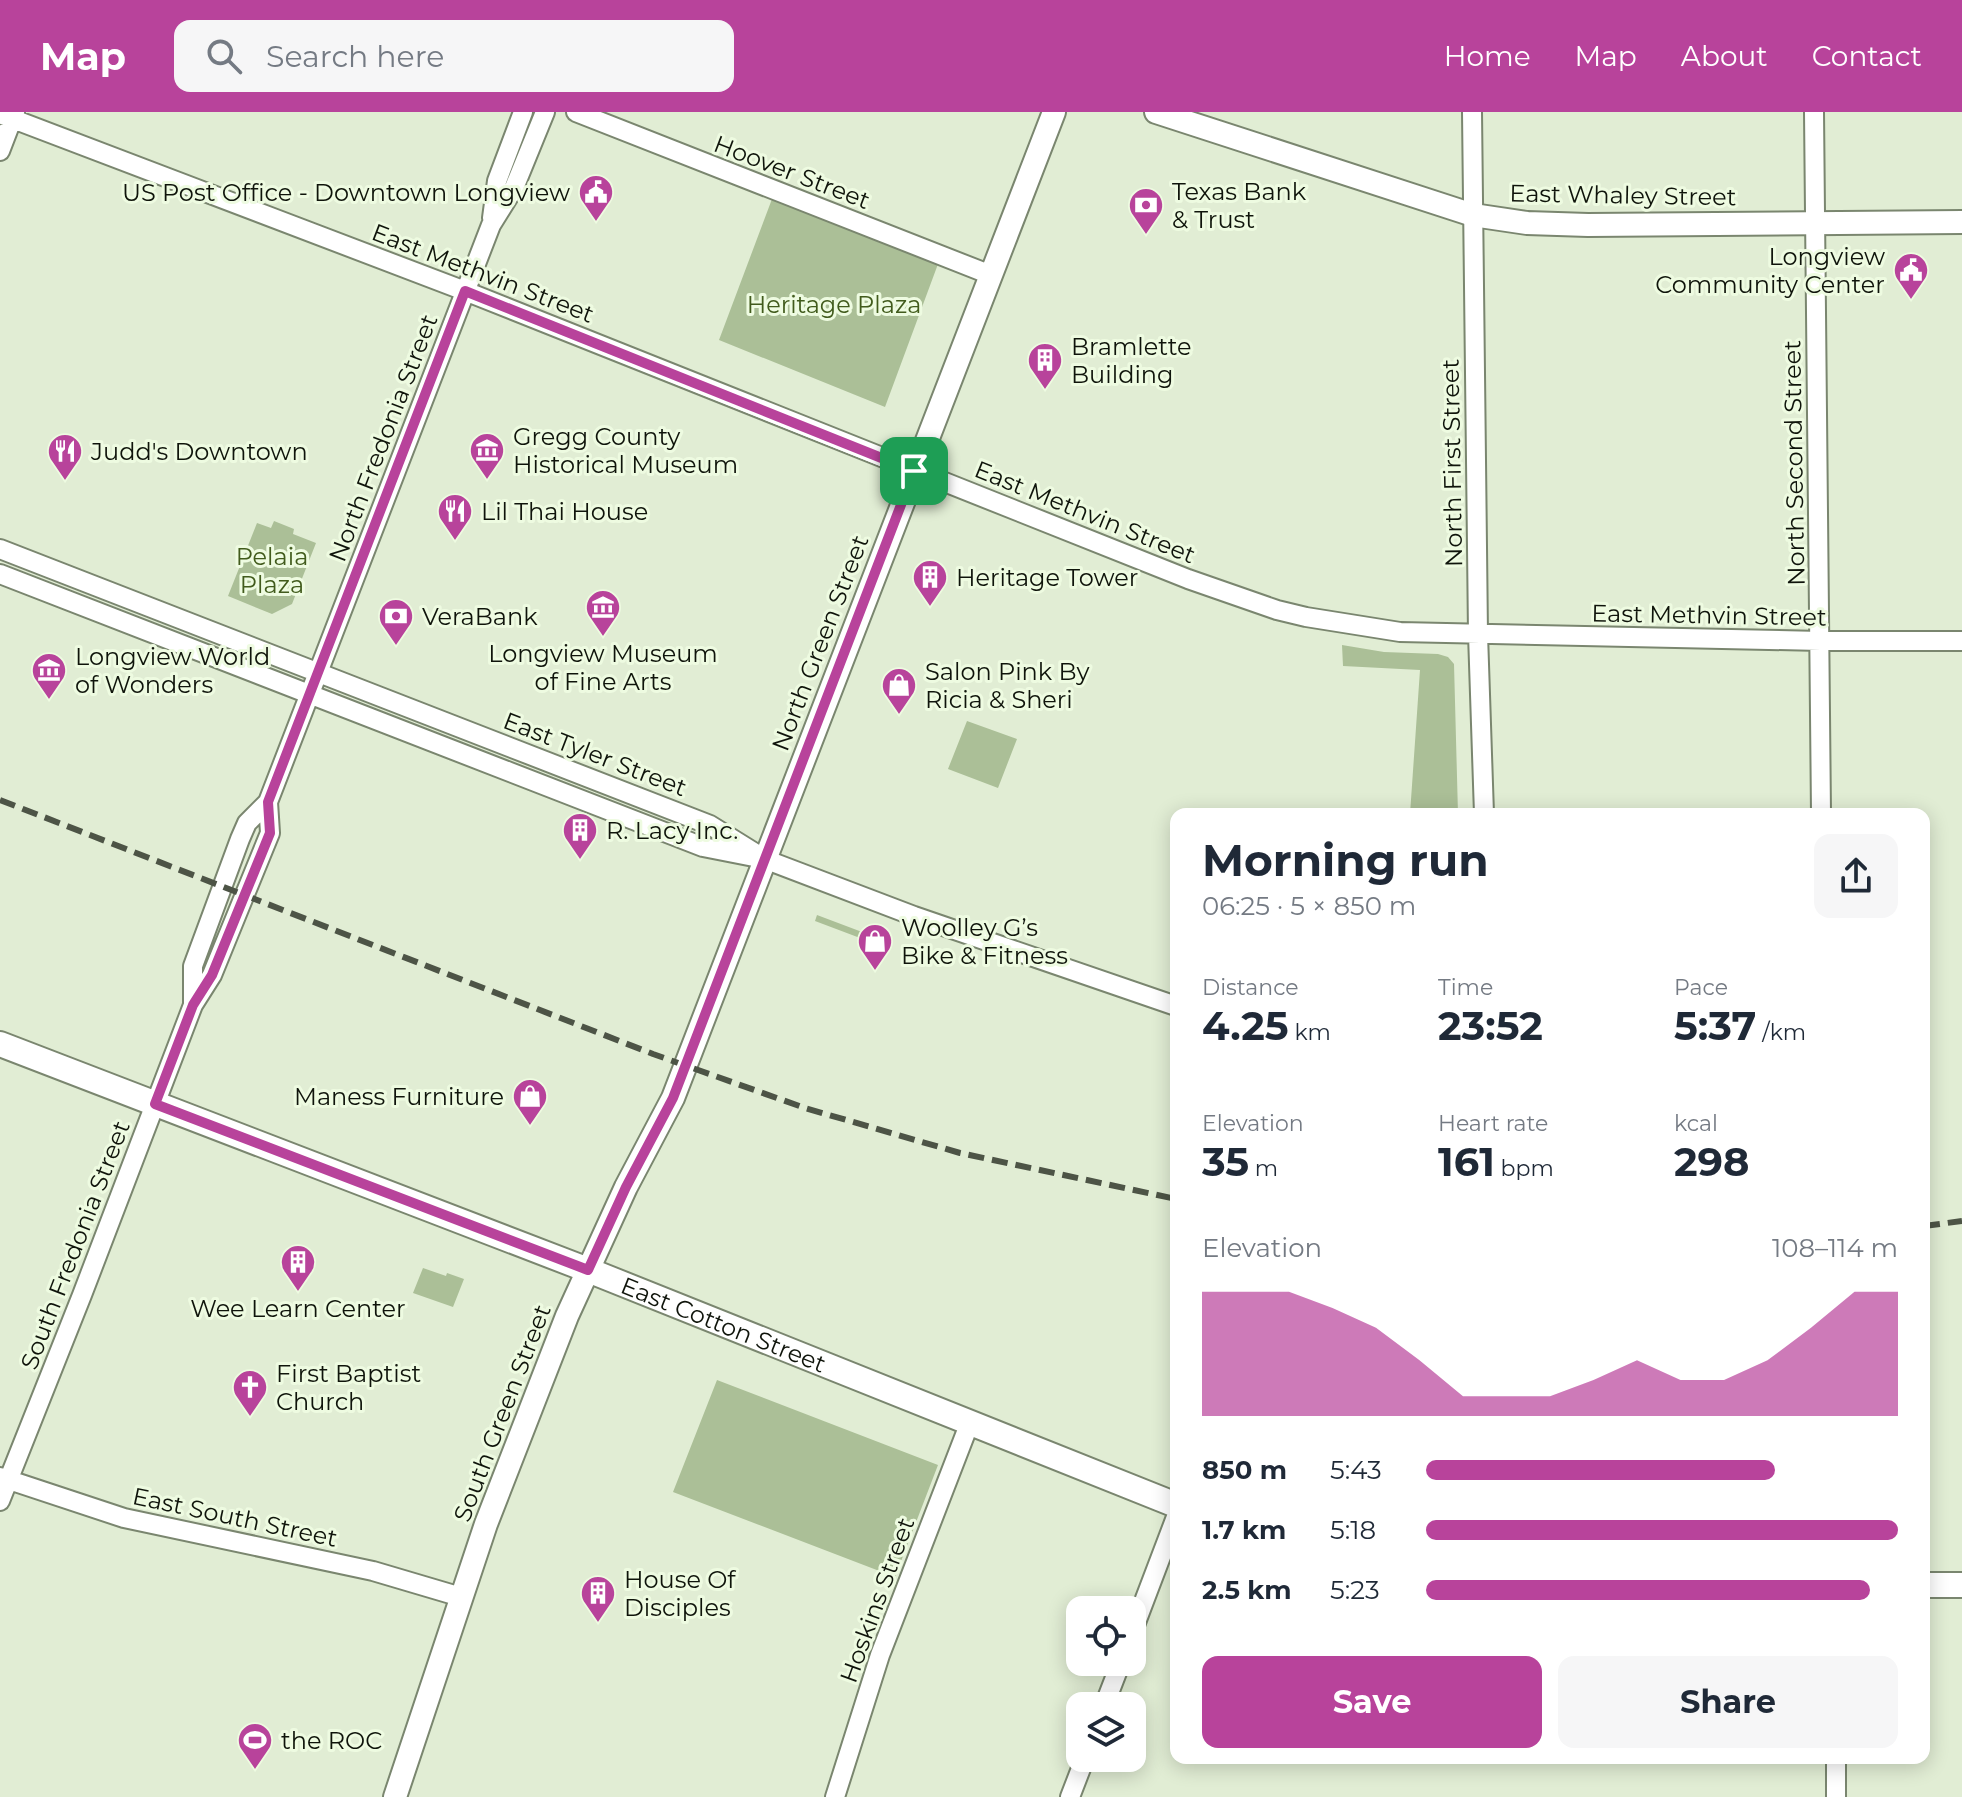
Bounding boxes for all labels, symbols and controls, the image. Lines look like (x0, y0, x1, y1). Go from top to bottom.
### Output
search box (174, 20, 734, 92)
text: Map (40, 33, 126, 80)
icon: search (202, 34, 246, 78)
text: Search here (266, 38, 444, 75)
text: Home (1444, 39, 1531, 73)
text: Map (1575, 39, 1637, 73)
text: About (1681, 39, 1768, 73)
text: Contact (1812, 39, 1922, 73)
street label: Hoover Street (710, 129, 874, 215)
public building icon: US Post Office - Downtown Longview (577, 173, 615, 223)
place label: Texas Bank & Trust (1172, 177, 1307, 234)
place label: US Post Office - Downtown Longview (122, 178, 570, 207)
street label: East Whaley Street (1509, 179, 1737, 211)
bank icon: Texas Bank & Trust (1127, 186, 1165, 236)
street label: East Methvin Street (368, 217, 598, 329)
place label: Longview Community Center (1655, 242, 1885, 299)
public building icon: Longview Community Center (1892, 251, 1930, 301)
park label: Heritage Plaza (747, 290, 921, 319)
street label: North Fredonia Street (322, 310, 444, 566)
place label: Bramlette Building (1071, 332, 1192, 389)
street label: North Second Street (1777, 340, 1811, 586)
building icon: Bramlette Building (1026, 341, 1064, 391)
street label: North First Street (1436, 358, 1468, 567)
place label: Gregg County Historical Museum (513, 422, 738, 479)
museum icon: Gregg County Historical Museum (468, 431, 506, 481)
restaurant icon: Judd's Downtown (46, 432, 84, 482)
place label: Judd's Downtown (90, 437, 308, 466)
pin (880, 437, 948, 505)
icon: arrive (892, 449, 936, 493)
street label: East Methvin Street (970, 454, 1200, 570)
restaurant icon: Lil Thai House (436, 492, 474, 542)
place label: Lil Thai House (481, 497, 648, 526)
street label: North Green Street (765, 531, 875, 755)
park label: Pelaia Plaza (236, 542, 308, 599)
building icon: Heritage Tower (911, 558, 949, 608)
place label: Heritage Tower (956, 563, 1138, 592)
museum icon: Longview Museum of Fine Arts (584, 588, 622, 638)
bank icon: VeraBank (377, 597, 415, 647)
street label: East Methvin Street (1591, 598, 1827, 632)
place label: VeraBank (422, 602, 538, 631)
place label: Longview Museum of Fine Arts (488, 639, 718, 696)
place label: Longview World of Wonders (75, 642, 270, 699)
museum icon: Longview World of Wonders (30, 651, 68, 701)
place label: Salon Pink By Ricia & Sheri (925, 657, 1090, 714)
shop icon: Salon Pink By Ricia & Sheri (880, 666, 918, 716)
street label: East Tyler Street (499, 706, 691, 802)
building icon: R. Lacy Inc. (561, 811, 599, 861)
place label: R. Lacy Inc. (606, 816, 738, 845)
text: Morning run (1202, 833, 1489, 887)
button: share (1814, 834, 1898, 918)
text: 06:25 · 5 × 850 m (1202, 890, 1416, 922)
place label: Woolley G’s Bike & Fitness (901, 913, 1068, 970)
shop icon: Woolley G’s Bike & Fitness (856, 922, 894, 972)
text: Distance (1202, 974, 1299, 1001)
text: Time (1438, 974, 1493, 1001)
text: Pace (1674, 974, 1728, 1001)
text: 4.25 (1202, 1001, 1289, 1050)
text: 23:52 (1438, 1001, 1543, 1050)
text: 5:37 (1674, 1001, 1756, 1050)
text: km (1289, 1019, 1331, 1046)
text: /km (1756, 1019, 1806, 1046)
shop icon: Maness Furniture (511, 1077, 549, 1127)
place label: Maness Furniture (294, 1082, 504, 1111)
text: Elevation (1202, 1110, 1304, 1137)
text: Heart rate (1438, 1110, 1548, 1137)
text: kcal (1674, 1110, 1718, 1137)
street label: South Fredonia Street (14, 1116, 136, 1373)
text: 35 (1202, 1137, 1249, 1186)
text: 161 (1438, 1137, 1495, 1186)
text: 298 (1674, 1137, 1749, 1186)
text: m (1249, 1155, 1278, 1182)
text: bpm (1495, 1155, 1554, 1182)
text: Elevation (1202, 1232, 1322, 1264)
text: 108–114 m (1772, 1232, 1898, 1264)
building icon: Wee Learn Center (279, 1243, 317, 1293)
street label: East Cotton Street (617, 1270, 831, 1378)
place label: Wee Learn Center (190, 1294, 406, 1323)
street label: South Green Street (447, 1300, 557, 1526)
place label: First Baptist Church (276, 1359, 421, 1416)
church icon: First Baptist Church (231, 1368, 269, 1418)
text: 850 m (1202, 1454, 1287, 1486)
text: 5:43 (1330, 1454, 1382, 1486)
street label: East South Street (130, 1481, 340, 1553)
street label: Hoskins Street (834, 1513, 920, 1687)
text: 1.7 km (1202, 1514, 1286, 1546)
text: 5:18 (1330, 1514, 1376, 1546)
place label: House Of Disciples (624, 1565, 736, 1622)
building icon: House Of Disciples (579, 1574, 617, 1624)
text: 2.5 km (1202, 1574, 1291, 1606)
text: 5:23 (1330, 1574, 1380, 1606)
map controls (1066, 1596, 1146, 1772)
button: locate (1066, 1596, 1146, 1676)
button: Save (1202, 1656, 1542, 1748)
button: Share (1558, 1656, 1898, 1748)
button: layers (1066, 1692, 1146, 1772)
sports icon: the ROC (236, 1721, 274, 1771)
place label: the ROC (281, 1726, 382, 1755)

